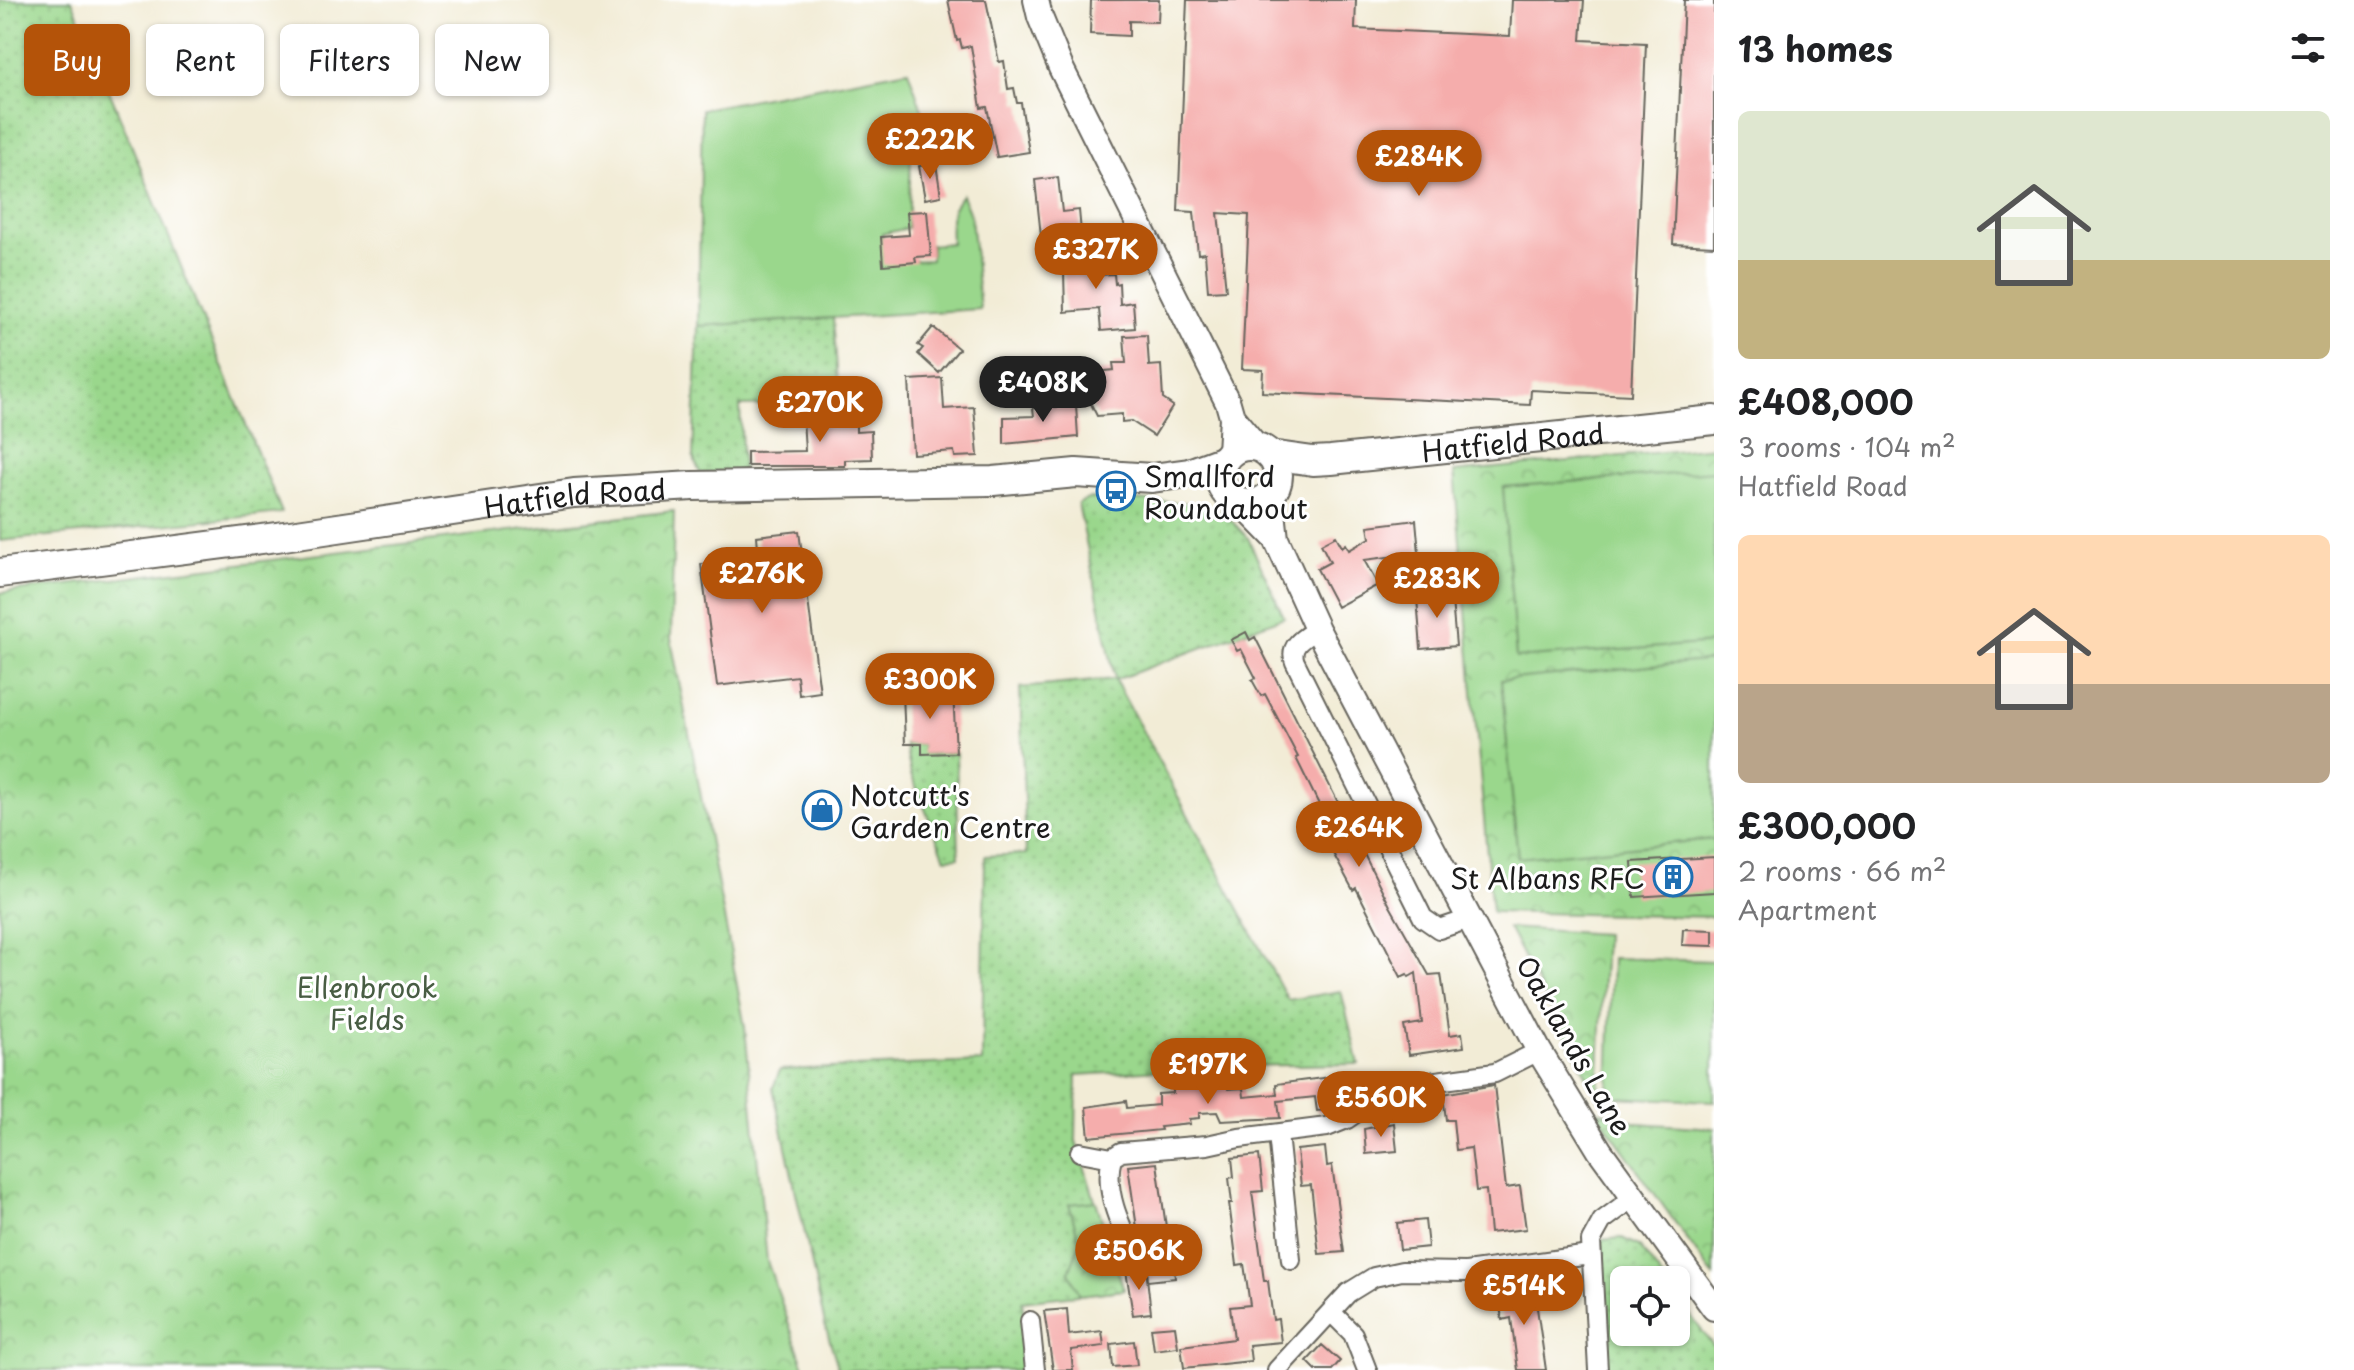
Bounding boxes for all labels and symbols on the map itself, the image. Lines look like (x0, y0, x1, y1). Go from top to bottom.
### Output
pin: £222K (874, 113, 986, 181)
pin: £284K (1363, 130, 1475, 198)
pin: £327K (1040, 223, 1152, 291)
pin: £408K (987, 356, 1099, 424)
pin: £270K (764, 376, 876, 444)
street label: Hatfield Road (1420, 410, 1606, 472)
place label: Smallford Roundabout (1144, 454, 1308, 529)
street label: Hatfield Road (481, 466, 667, 528)
bus stop icon: Smallford Roundabout (1095, 470, 1137, 512)
pin: £276K (706, 547, 818, 615)
pin: £283K (1381, 552, 1493, 620)
pin: £300K (874, 653, 986, 721)
place label: Notcutt's Garden Centre (850, 773, 1051, 848)
shop icon: Notcutt's Garden Centre (801, 789, 843, 831)
pin: £264K (1303, 801, 1415, 869)
place label: St Albans RFC (1450, 856, 1645, 899)
building icon: St Albans RFC (1652, 856, 1694, 898)
street label: Oaklands Lane (1506, 947, 1644, 1143)
park label: Ellenbrook Fields (297, 965, 437, 1040)
pin: £197K (1152, 1038, 1264, 1106)
pin: £560K (1325, 1071, 1437, 1139)
pin: £506K (1083, 1224, 1195, 1292)
pin: £514K (1468, 1259, 1580, 1327)

